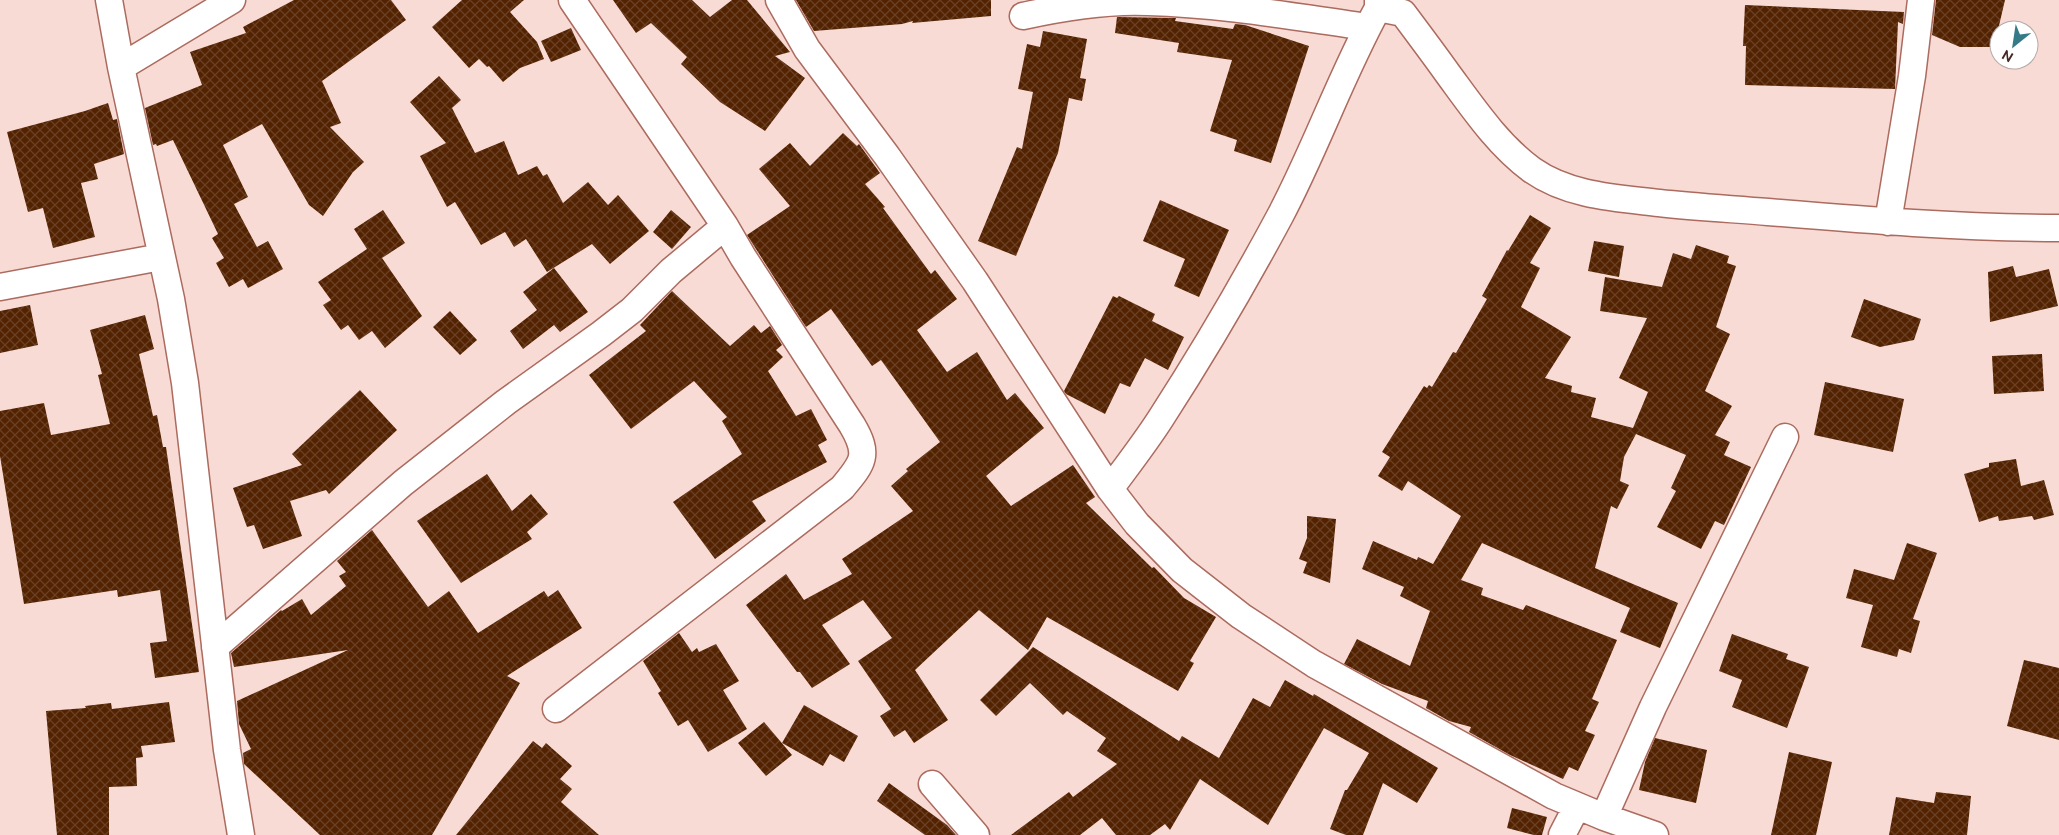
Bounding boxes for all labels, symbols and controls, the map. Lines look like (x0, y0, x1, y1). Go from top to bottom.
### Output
north arrow (1989, 20, 2039, 70)
text: N (1999, 47, 2016, 66)

